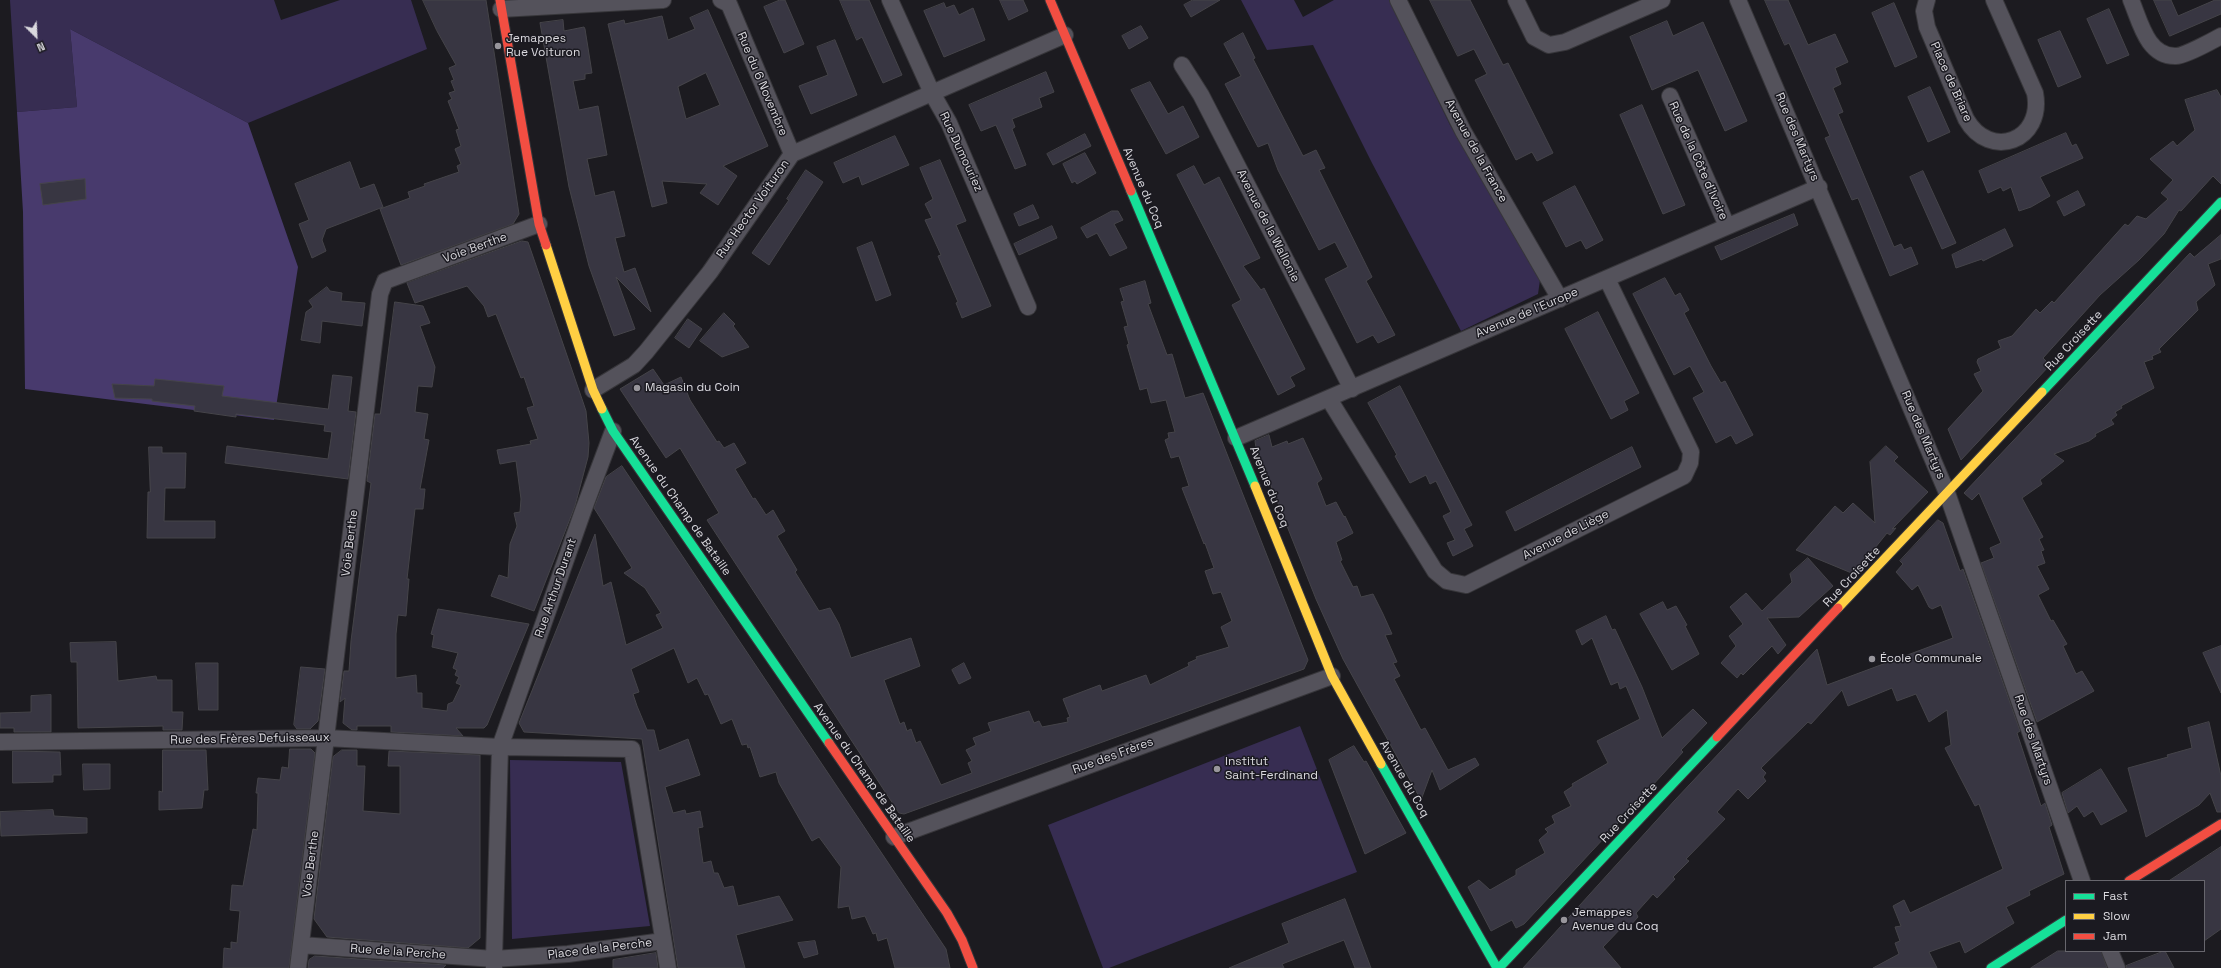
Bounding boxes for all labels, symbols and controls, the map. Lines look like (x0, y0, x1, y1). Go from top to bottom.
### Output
north arrow (16, 16, 56, 56)
street label: Rue du 6 Novembre (734, 30, 790, 138)
place label: Jemappes Rue Voituron (506, 32, 580, 60)
text: N (35, 39, 47, 55)
street label: Place de Briare (1927, 40, 1975, 124)
marker: Jemappes Rue Voituron (493, 41, 503, 51)
street label: Rue des Martyrs (1772, 91, 1822, 183)
street label: Avenue de la France (1442, 97, 1510, 205)
street label: Rue de la Côte d'Ivoire (1665, 100, 1731, 222)
street label: Rue Dumouriez (936, 110, 986, 194)
street label: Avenue du Coq (1119, 145, 1167, 231)
street label: Rue Hector Voituron (714, 157, 792, 261)
street label: Avenue de la Wallonie (1233, 167, 1303, 285)
street label: Voie Berthe (441, 230, 509, 266)
street label: Avenue de l'Europe (1474, 285, 1580, 341)
street label: Rue Croisette (2042, 308, 2106, 374)
place label: Magasin du Coin (645, 381, 740, 395)
marker: Magasin du Coin (632, 383, 642, 393)
street label: Rue des Martyrs (1898, 389, 1948, 481)
street label: Avenue du Champ de Bataille (626, 433, 734, 579)
street label: Avenue du Coq (1246, 444, 1292, 530)
street label: Avenue de Liège (1521, 507, 1611, 563)
street label: Voie Berthe (339, 509, 361, 577)
street label: Rue Arthur Durant (532, 536, 580, 640)
street label: Rue Croisette (1820, 544, 1884, 610)
place label: École Communale (1880, 652, 1982, 666)
marker: École Communale (1867, 654, 1877, 664)
street label: Rue des Martyrs (2011, 693, 2055, 787)
street label: Avenue du Champ de Bataille (810, 700, 918, 846)
street label: Rue des Frères Defuisseaux (170, 730, 330, 748)
street label: Rue des Frères (1071, 735, 1155, 777)
street label: Avenue du Coq (1376, 738, 1432, 820)
place label: Institut Saint-Ferdinand (1225, 755, 1318, 783)
marker: Institut Saint-Ferdinand (1212, 764, 1222, 774)
street label: Rue Croisette (1597, 780, 1661, 846)
street label: Voie Berthe (300, 830, 322, 898)
legend (2065, 880, 2205, 952)
text: Fast (2103, 888, 2128, 904)
place label: Jemappes Avenue du Coq (1572, 906, 1658, 934)
text: Slow (2103, 908, 2130, 924)
marker: Jemappes Avenue du Coq (1559, 915, 1569, 925)
text: Jam (2103, 928, 2127, 944)
street label: Place de la Perche (547, 935, 653, 963)
street label: Rue de la Perche (350, 941, 446, 963)

